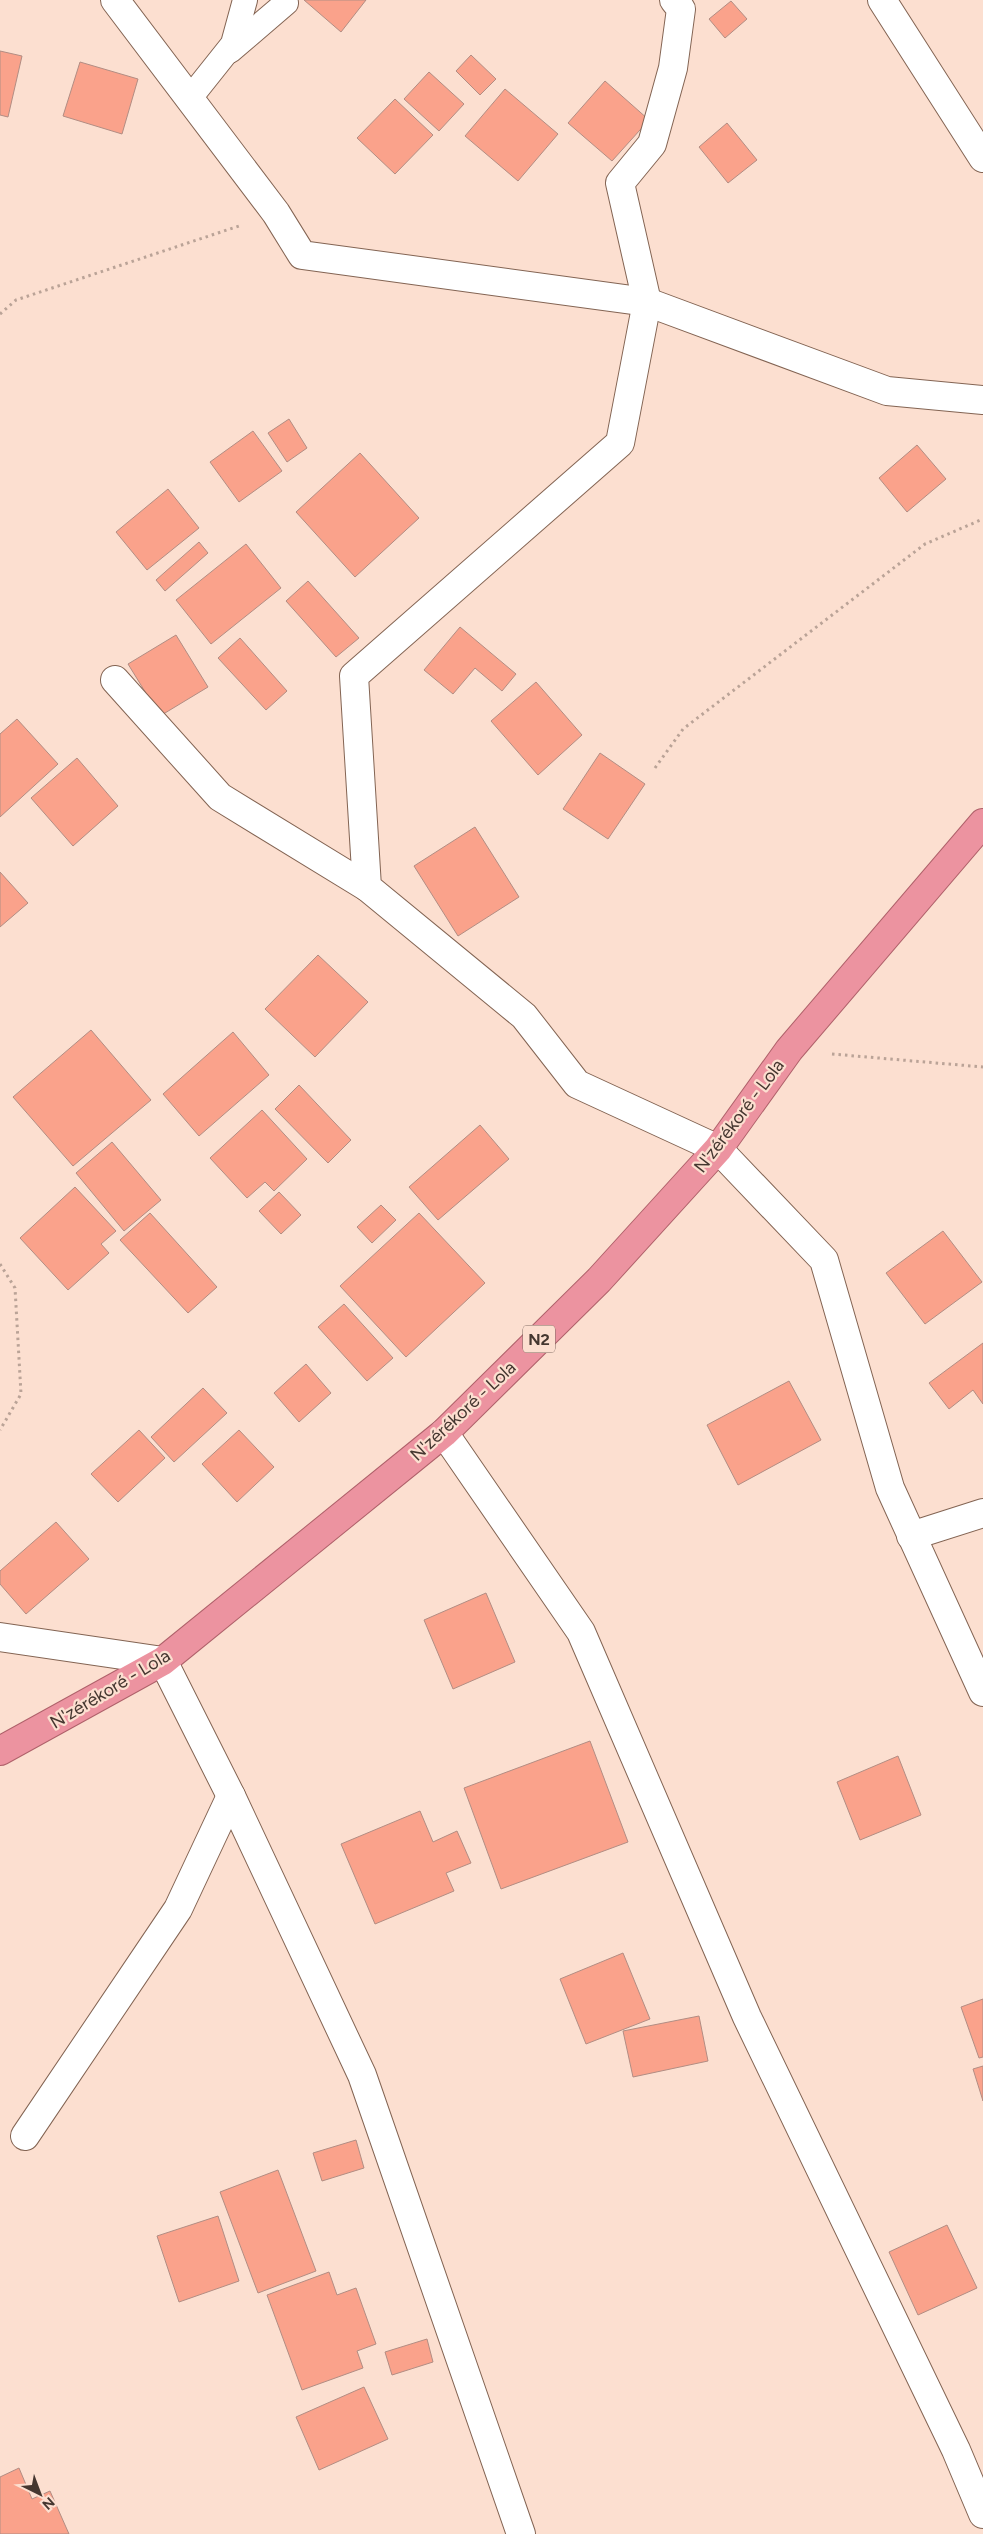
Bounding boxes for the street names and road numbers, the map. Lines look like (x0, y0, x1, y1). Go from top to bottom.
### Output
street label: N'zérékoré - Lola (689, 1055, 789, 1177)
road number: N2 (523, 1326, 555, 1352)
street label: N'zérékoré - Lola (406, 1356, 520, 1466)
street label: N'zérékoré - Lola (46, 1644, 174, 1734)

